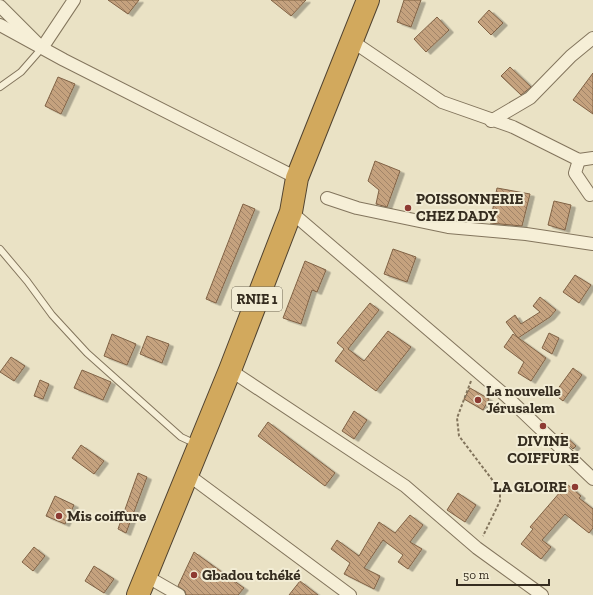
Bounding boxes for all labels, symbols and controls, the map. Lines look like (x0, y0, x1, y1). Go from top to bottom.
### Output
place label: POISSONNERIE CHEZ DADY (416, 190, 524, 225)
marker: POISSONNERIE CHEZ DADY (403, 203, 413, 213)
road number: RNIE 1 (232, 287, 282, 311)
place label: La nouvelle Jérusalem (486, 382, 561, 417)
marker: La nouvelle Jérusalem (473, 395, 483, 405)
marker: DIVINE COIFFURE (538, 421, 548, 431)
place label: DIVINE COIFFURE (507, 432, 579, 467)
place label: LA GLOIRE (493, 478, 567, 496)
marker: LA GLOIRE (570, 482, 580, 492)
place label: Mis coiffure (67, 507, 146, 525)
marker: Mis coiffure (54, 511, 64, 521)
scale bar (457, 561, 549, 587)
place label: Gbadou tchéké (202, 566, 301, 584)
text: 50 m (463, 568, 490, 582)
marker: Gbadou tchéké (189, 570, 199, 580)

